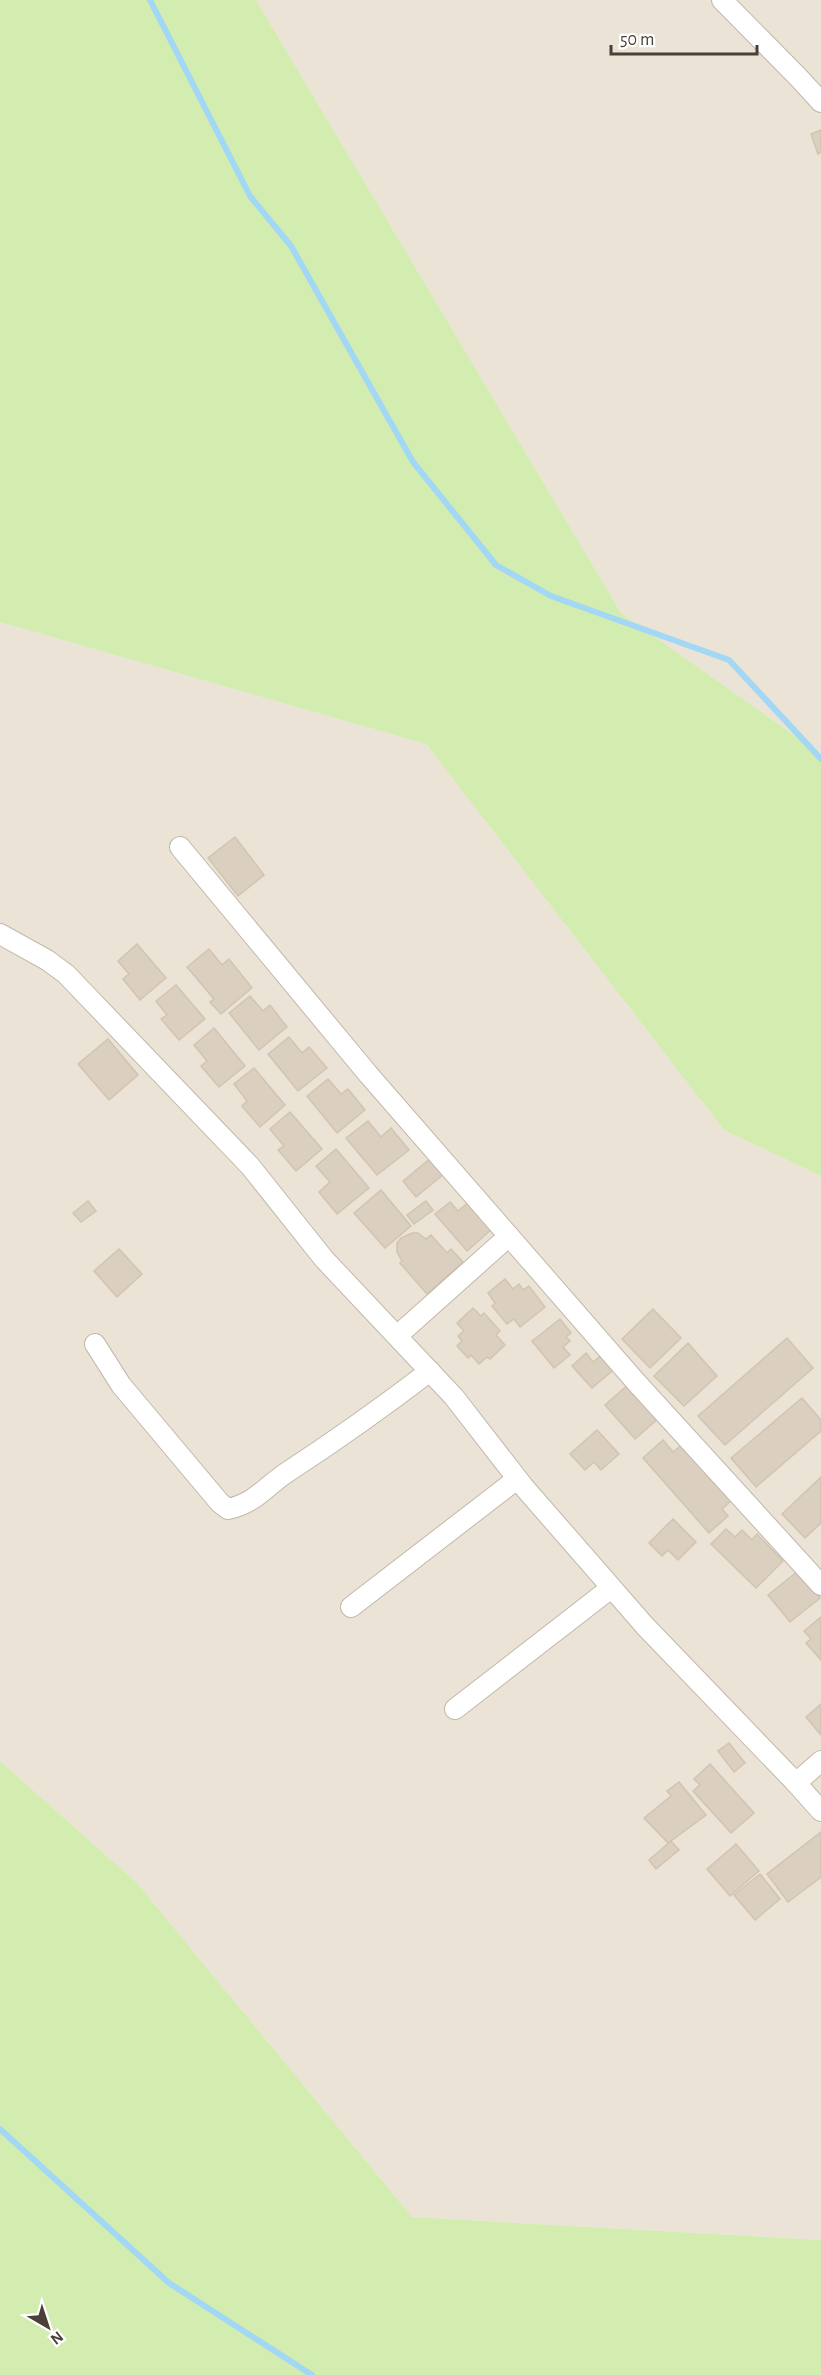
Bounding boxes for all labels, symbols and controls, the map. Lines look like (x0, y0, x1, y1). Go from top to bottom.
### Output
scale bar (611, 18, 756, 56)
text: 50 m (620, 31, 654, 49)
north arrow (18, 2297, 78, 2357)
text: N (47, 2328, 66, 2348)

